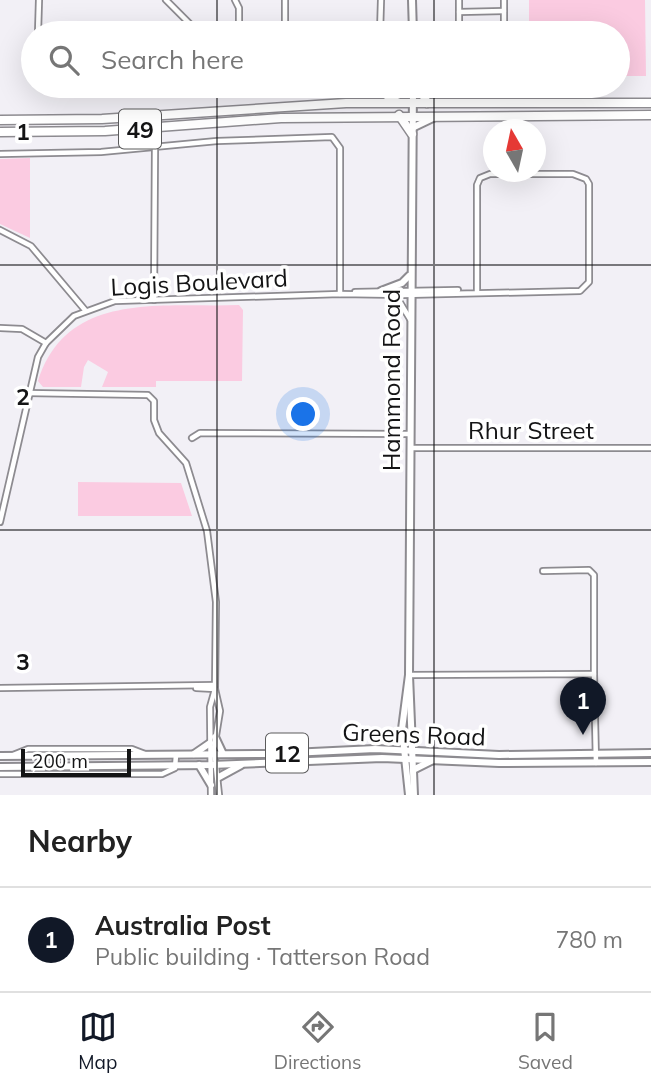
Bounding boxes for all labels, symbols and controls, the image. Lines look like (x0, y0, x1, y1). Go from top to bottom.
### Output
search box (21, 21, 630, 98)
icon: search (45, 41, 83, 79)
text: Search here (101, 43, 244, 76)
road number: 49 (119, 110, 161, 148)
text: 1 (16, 117, 30, 146)
north arrow (483, 119, 546, 182)
street label: Logis Boulevard (110, 262, 288, 302)
street label: Hammond Road (376, 289, 406, 471)
text: 2 (16, 382, 30, 411)
your location (286, 397, 320, 431)
street label: Rhur Street (468, 415, 594, 445)
text: 3 (16, 647, 30, 676)
pin: 1 (560, 677, 606, 735)
street label: Greens Road (342, 717, 486, 751)
road number: 12 (266, 734, 308, 772)
scale bar (21, 746, 131, 778)
text: 200 m (32, 749, 88, 773)
text: Nearby (28, 822, 132, 860)
text: Australia Post (95, 909, 271, 942)
text: 1 (44, 925, 58, 954)
text: 780 m (555, 925, 623, 954)
text: Public building · Tatterson Road (95, 942, 430, 971)
tab: Map (78, 1008, 117, 1074)
tab: Directions (274, 1008, 362, 1074)
tab: Saved (518, 1008, 573, 1074)

